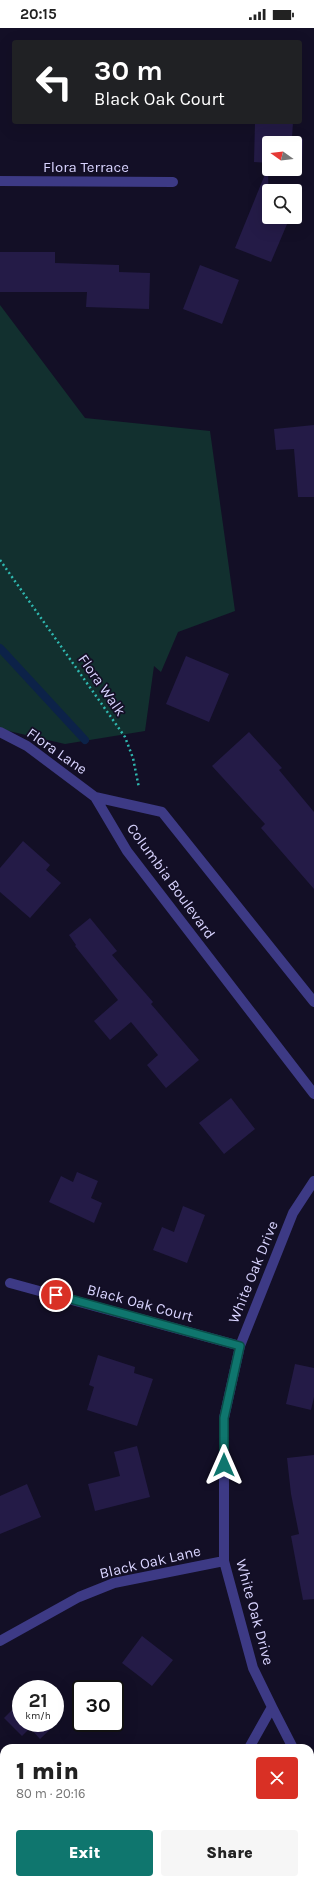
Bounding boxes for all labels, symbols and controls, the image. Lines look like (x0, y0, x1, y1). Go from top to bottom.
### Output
text: 20:15 (20, 5, 57, 23)
text: 30 m (94, 54, 163, 87)
icon: left (28, 56, 80, 108)
text: Black Oak Court (94, 88, 225, 110)
north arrow (262, 136, 302, 176)
map controls (262, 136, 302, 224)
street label: Flora Terrace (43, 158, 129, 176)
button: search (262, 184, 302, 224)
street label: Flora Walk (74, 651, 130, 719)
street label: Flora Lane (23, 724, 91, 778)
street label: Columbia Boulevard (123, 820, 219, 942)
street label: White Oak Drive (224, 1218, 282, 1326)
pin (39, 1278, 73, 1312)
street label: Black Oak Court (85, 1280, 195, 1326)
icon: arrive (45, 1284, 67, 1306)
position arrow (203, 1444, 245, 1486)
street label: Black Oak Lane (98, 1542, 202, 1582)
street label: White Oak Drive (232, 1557, 278, 1667)
speed limit sign: 30 (72, 1680, 124, 1732)
text: 21 (28, 1689, 48, 1712)
text: km/h (25, 1710, 51, 1722)
text: 1 min (16, 1757, 79, 1785)
button: close (256, 1757, 298, 1799)
text: 80 m · 20:16 (16, 1786, 85, 1801)
button: Exit (16, 1830, 153, 1876)
button: Share (161, 1830, 298, 1876)

